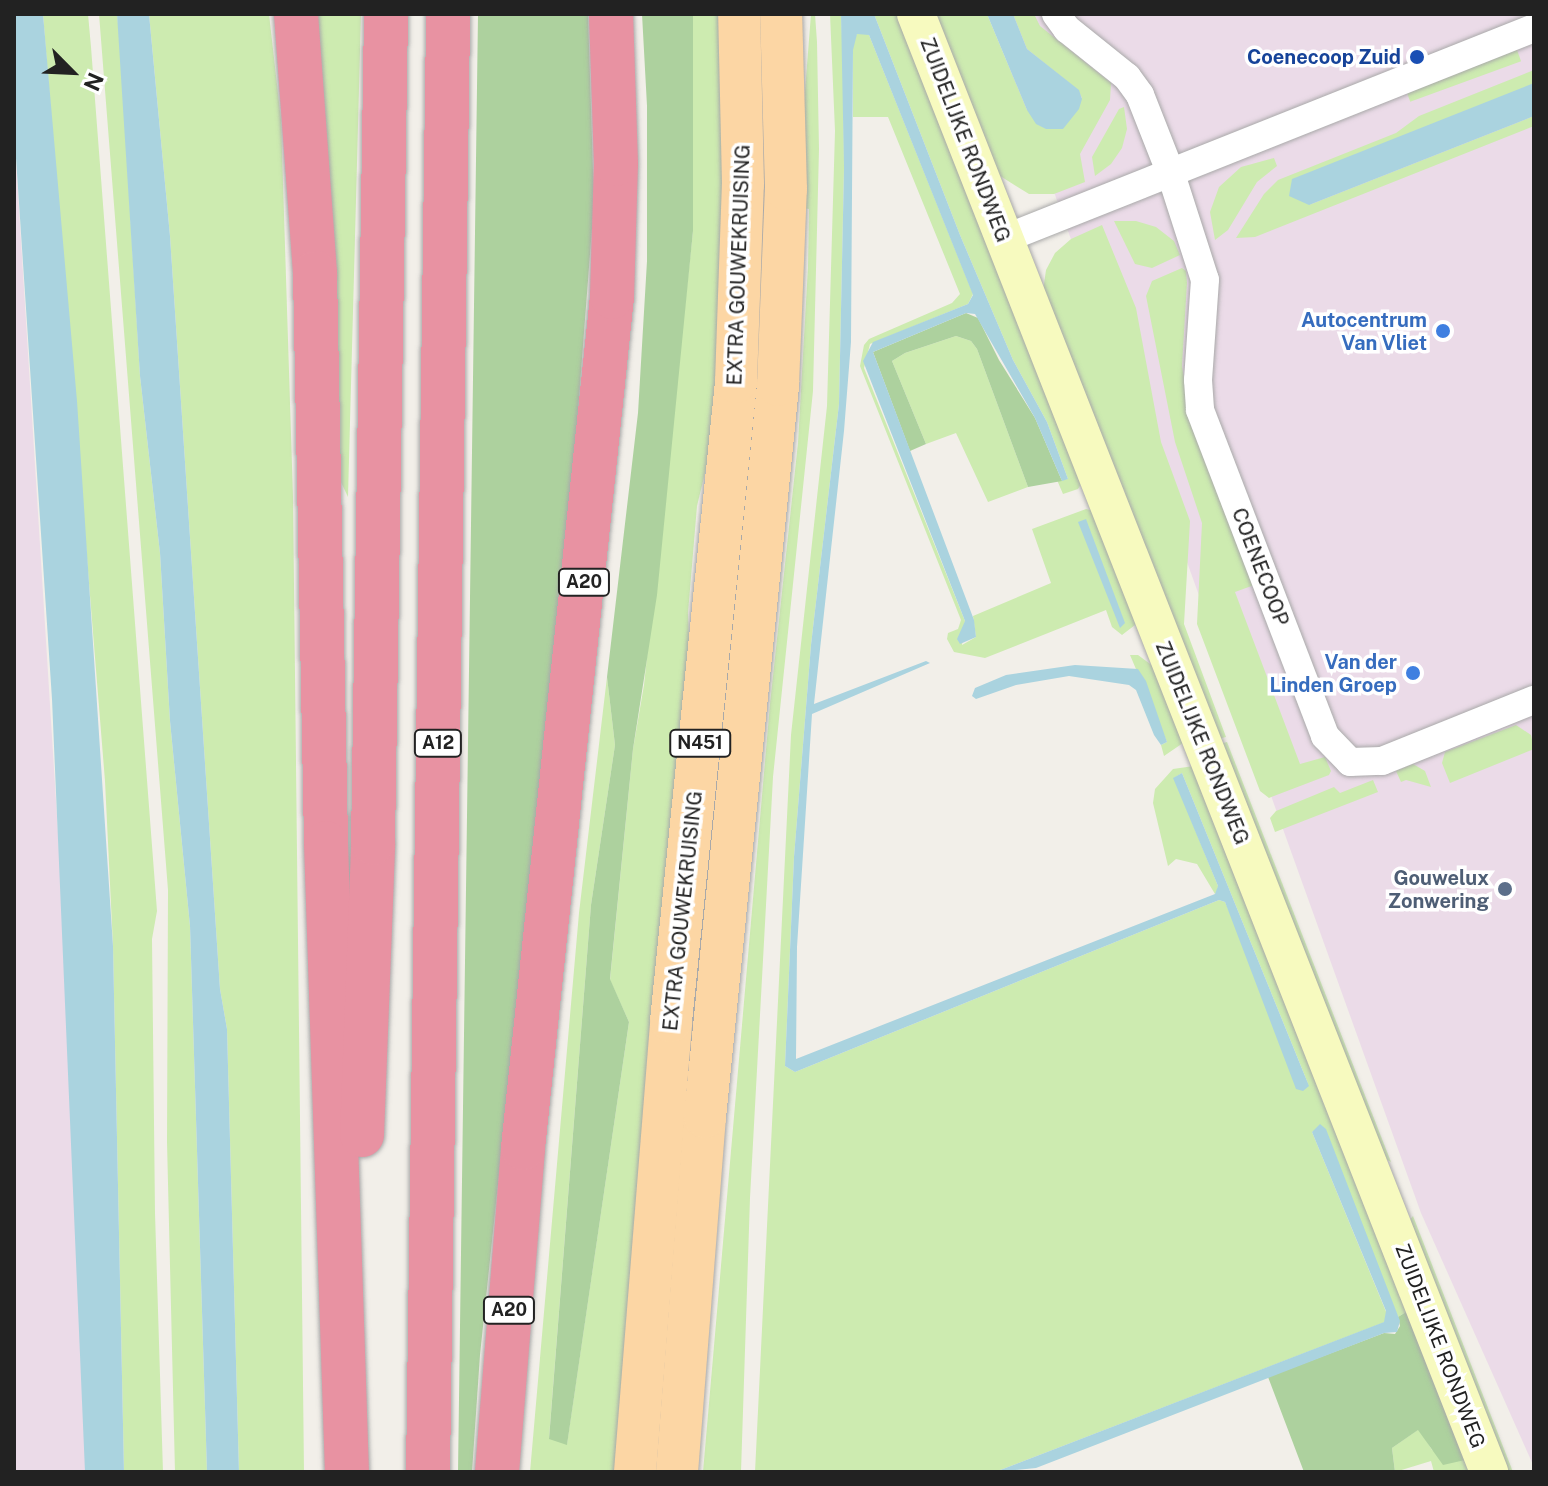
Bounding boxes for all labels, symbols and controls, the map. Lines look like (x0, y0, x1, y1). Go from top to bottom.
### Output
north arrow (32, 32, 112, 112)
street label: ZUIDELIJKE RONDWEG (915, 34, 1015, 246)
place label: Coenecoop Zuid (1247, 45, 1401, 69)
marker: Coenecoop Zuid (1408, 48, 1426, 66)
text: N (79, 69, 109, 95)
street label: EXTRA GOUWEKRUISING (723, 144, 755, 386)
place label: Autocentrum Van Vliet (1301, 308, 1427, 355)
marker: Autocentrum Van Vliet (1434, 322, 1452, 340)
street label: COENECOOP (1227, 505, 1293, 629)
road number: A20 (556, 568, 612, 596)
street label: ZUIDELIJKE RONDWEG (1150, 638, 1254, 848)
place label: Van der Linden Groep (1270, 650, 1397, 697)
marker: Van der Linden Groep (1404, 664, 1422, 682)
road number: A12 (412, 729, 464, 757)
road number: N451 (668, 729, 732, 757)
street label: EXTRA GOUWEKRUISING (658, 790, 708, 1032)
place label: Gouwelux Zonwering (1388, 866, 1489, 913)
marker: Gouwelux Zonwering (1496, 880, 1514, 898)
street label: ZUIDELIJKE RONDWEG (1390, 1240, 1490, 1452)
road number: A20 (481, 1296, 537, 1324)

